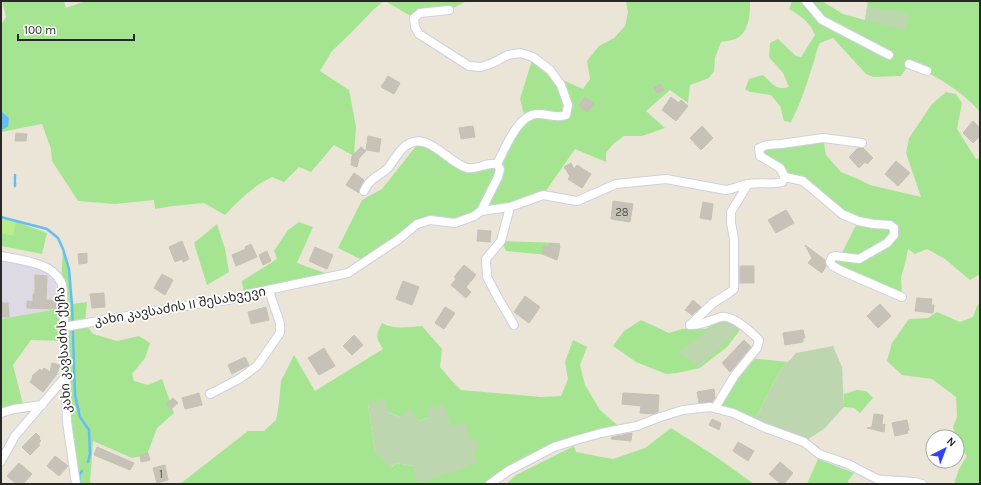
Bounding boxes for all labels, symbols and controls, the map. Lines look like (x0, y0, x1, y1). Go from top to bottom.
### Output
scale bar (18, 16, 134, 42)
text: 100 m (24, 23, 56, 37)
house number: 28 (615, 206, 629, 219)
street label: კახი კავსაძის II შესახვევი (93, 284, 267, 328)
street label: კახი კავსაძის ქუჩა (52, 287, 74, 413)
north arrow (925, 429, 965, 469)
text: N (944, 434, 959, 449)
house number: 1 (159, 468, 163, 481)

